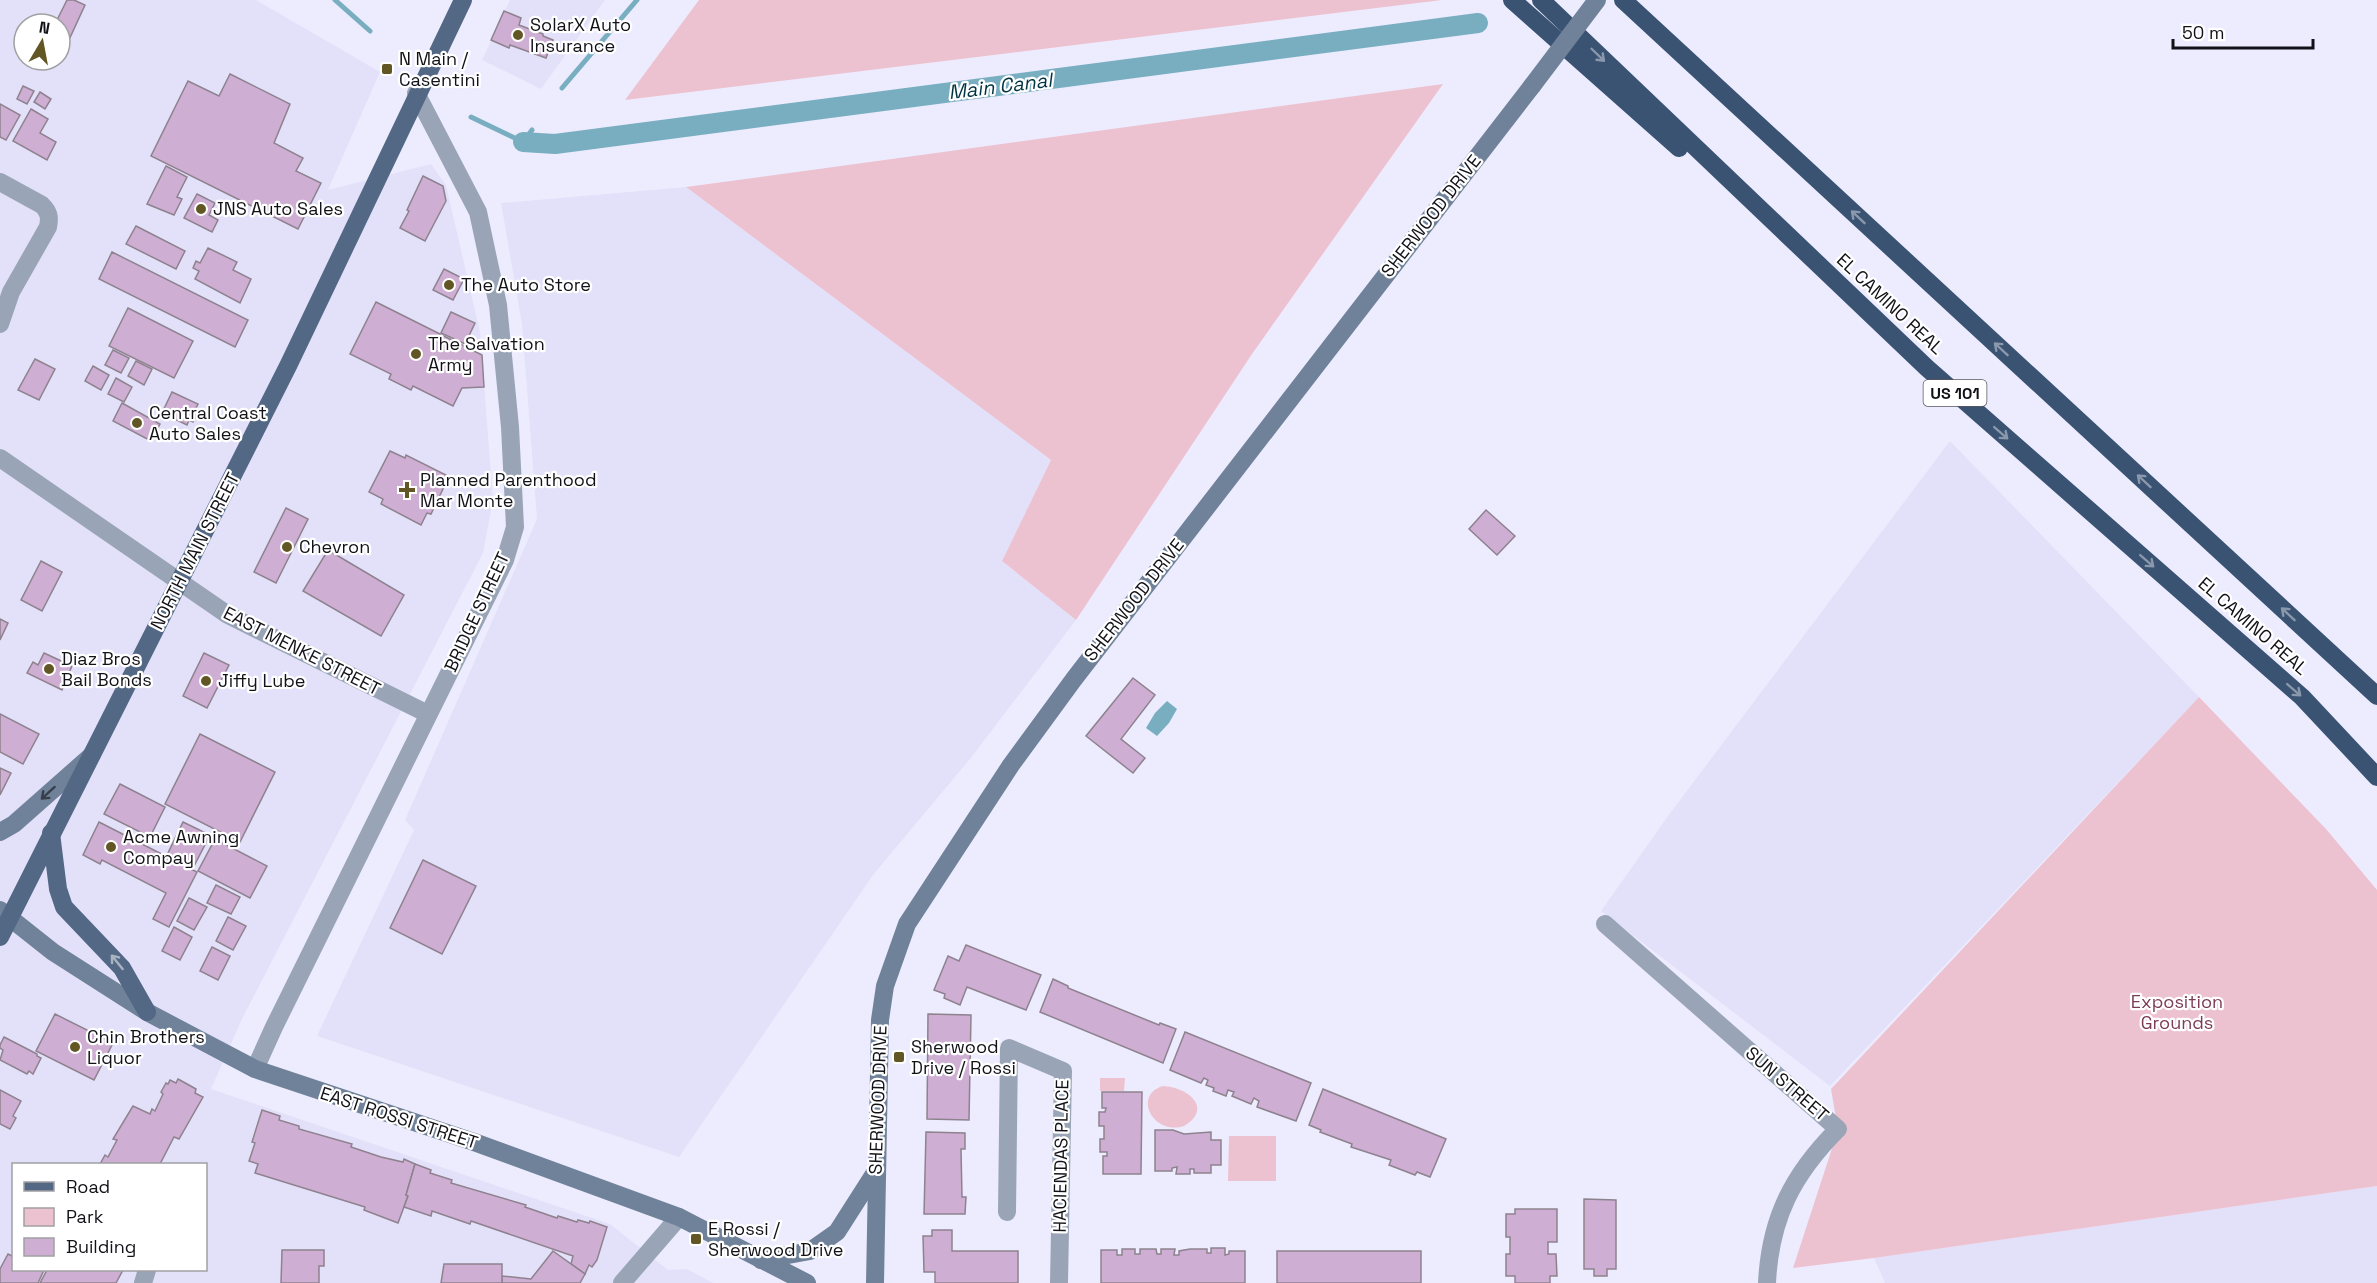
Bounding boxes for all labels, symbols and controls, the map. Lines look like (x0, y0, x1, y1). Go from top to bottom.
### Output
north arrow (12, 12, 72, 72)
scale bar (2173, 12, 2312, 50)
place label: SolarX Auto Insurance (530, 13, 631, 57)
text: N (37, 16, 52, 39)
text: 50 m (2182, 21, 2224, 44)
marker: SolarX Auto Insurance (511, 28, 525, 42)
place label: N Main / Casentini (399, 47, 480, 91)
one-way arrow (1591, 48, 1606, 62)
marker: N Main / Casentini (380, 62, 394, 76)
water label: Main Canal (947, 66, 1055, 105)
street label: SHERWOOD DRIVE (1376, 150, 1486, 282)
place label: JNS Auto Sales (213, 197, 343, 220)
marker: JNS Auto Sales (194, 202, 208, 216)
one-way arrow (1851, 210, 1866, 224)
street label: EL CAMINO REAL (1832, 248, 1949, 359)
place label: The Auto Store (461, 273, 591, 296)
marker: The Auto Store (442, 278, 456, 292)
place label: The Salvation Army (428, 332, 545, 376)
one-way arrow (1994, 342, 2009, 356)
marker: The Salvation Army (409, 347, 423, 361)
road number: US 101 (1924, 380, 1986, 406)
place label: Central Coast Auto Sales (149, 401, 267, 445)
marker: Central Coast Auto Sales (130, 416, 144, 430)
one-way arrow (1993, 426, 2008, 440)
street label: NORTH MAIN STREET (145, 468, 244, 633)
place label: Planned Parenthood Mar Monte (420, 468, 597, 512)
one-way arrow (2137, 474, 2152, 489)
marker: Planned Parenthood Mar Monte (398, 481, 416, 499)
street label: SHERWOOD DRIVE (1079, 534, 1189, 666)
place label: Chevron (299, 535, 370, 558)
marker: Chevron (280, 540, 294, 554)
street label: BRIDGE STREET (439, 548, 515, 675)
one-way arrow (2139, 554, 2154, 568)
street label: EL CAMINO REAL (2194, 572, 2313, 680)
street label: EAST MENKE STREET (220, 601, 385, 700)
one-way arrow (2280, 607, 2295, 621)
place label: Diaz Bros Bail Bonds (61, 647, 152, 691)
marker: Diaz Bros Bail Bonds (42, 662, 56, 676)
place label: Jiffy Lube (218, 669, 306, 692)
marker: Jiffy Lube (199, 674, 213, 688)
one-way arrow (2286, 683, 2301, 697)
one-way arrow (41, 786, 56, 800)
place label: Acme Awning Compay (123, 825, 239, 869)
marker: Acme Awning Compay (104, 840, 118, 854)
one-way arrow (110, 954, 123, 970)
park label: Exposition Grounds (2131, 990, 2223, 1034)
place label: Chin Brothers Liquor (87, 1025, 205, 1069)
street label: SHERWOOD DRIVE (863, 1025, 892, 1175)
place label: Sherwood Drive / Rossi (911, 1035, 1016, 1079)
marker: Chin Brothers Liquor (68, 1040, 82, 1054)
street label: SUN STREET (1741, 1041, 1834, 1126)
marker: Sherwood Drive / Rossi (892, 1050, 906, 1064)
street label: HACIENDAS PLACE (1048, 1079, 1073, 1233)
street label: EAST ROSSI STREET (317, 1081, 481, 1154)
legend (12, 1163, 207, 1271)
text: Road (66, 1175, 110, 1198)
text: Park (66, 1205, 104, 1228)
place label: E Rossi / Sherwood Drive (708, 1217, 843, 1261)
marker: E Rossi / Sherwood Drive (689, 1232, 703, 1246)
text: Building (66, 1235, 136, 1258)

